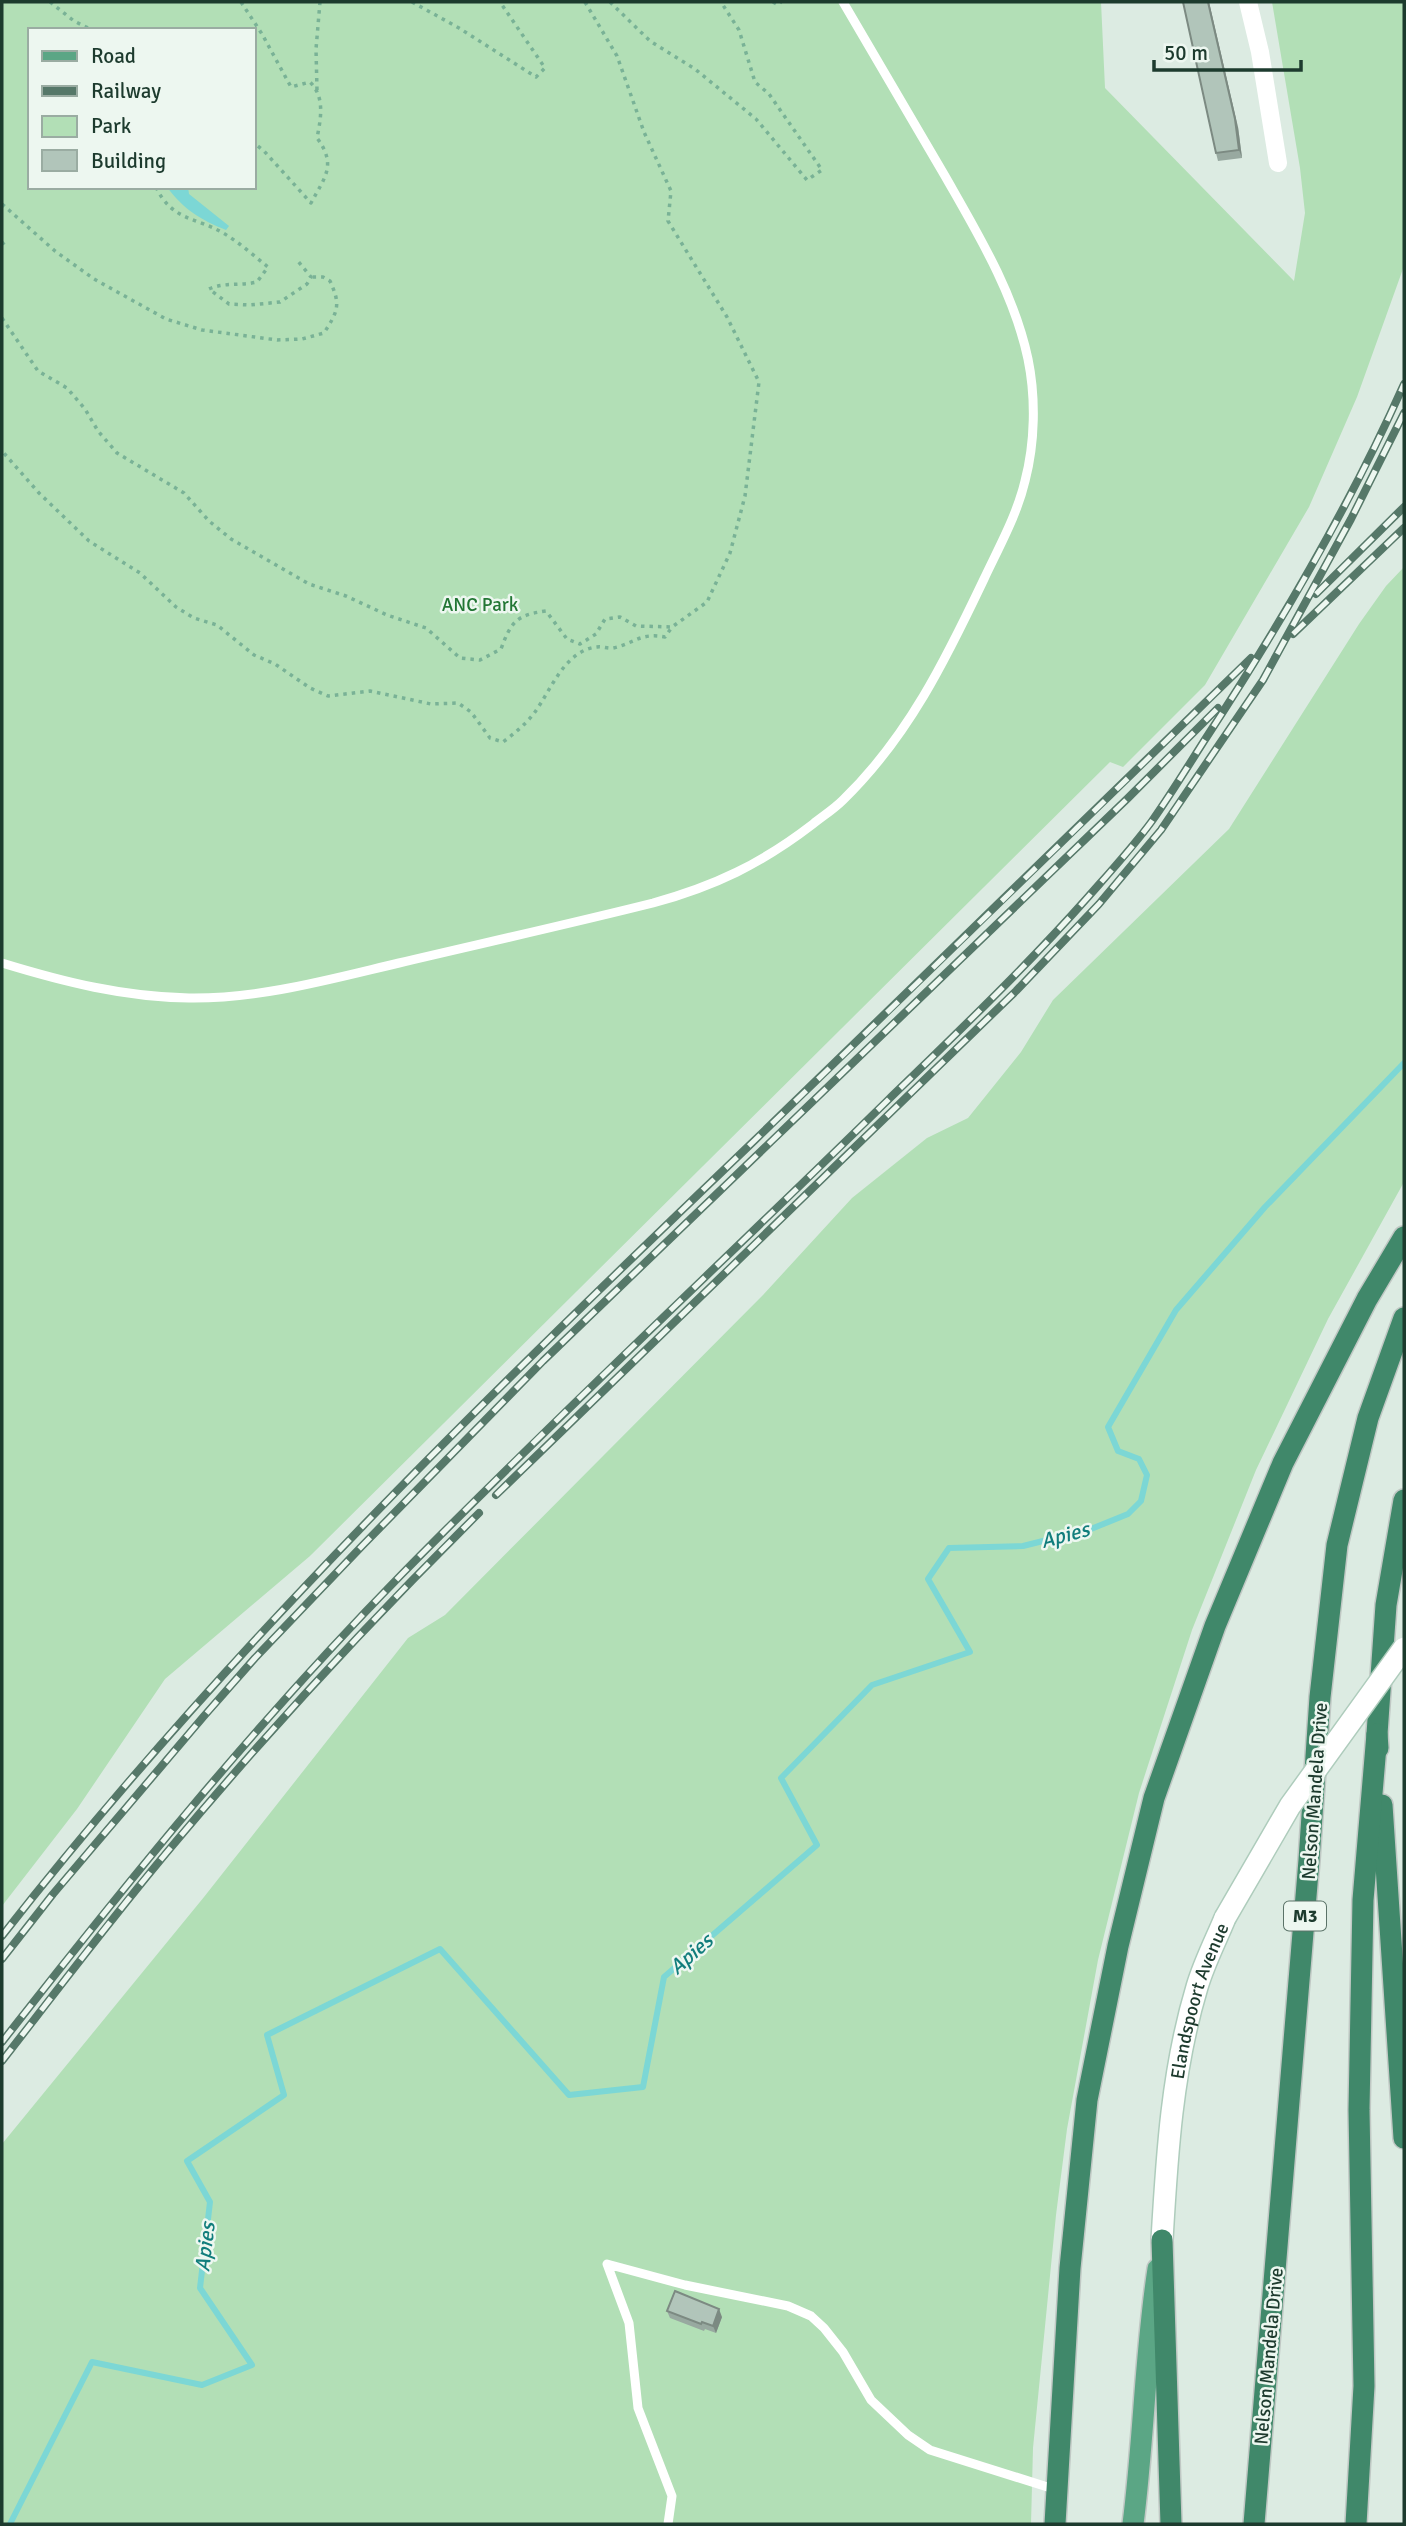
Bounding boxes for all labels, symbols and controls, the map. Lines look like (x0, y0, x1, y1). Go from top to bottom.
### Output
legend (28, 28, 256, 189)
scale bar (1154, 28, 1301, 72)
text: 50 m (1164, 40, 1208, 66)
text: Road (91, 43, 136, 69)
text: Railway (91, 78, 161, 104)
text: Park (91, 113, 132, 139)
text: Building (91, 148, 166, 174)
park label: ANC Park (442, 593, 519, 617)
water label: Apies (1038, 1516, 1094, 1554)
street label: Nelson Mandela Drive (1297, 1702, 1333, 1880)
road number: M3 (1284, 1902, 1326, 1930)
street label: Elandspoort Avenue (1166, 1919, 1235, 2081)
water label: Apies (664, 1927, 720, 1980)
water label: Apies (189, 2219, 221, 2273)
street label: Nelson Mandela Drive (1249, 2267, 1289, 2446)

